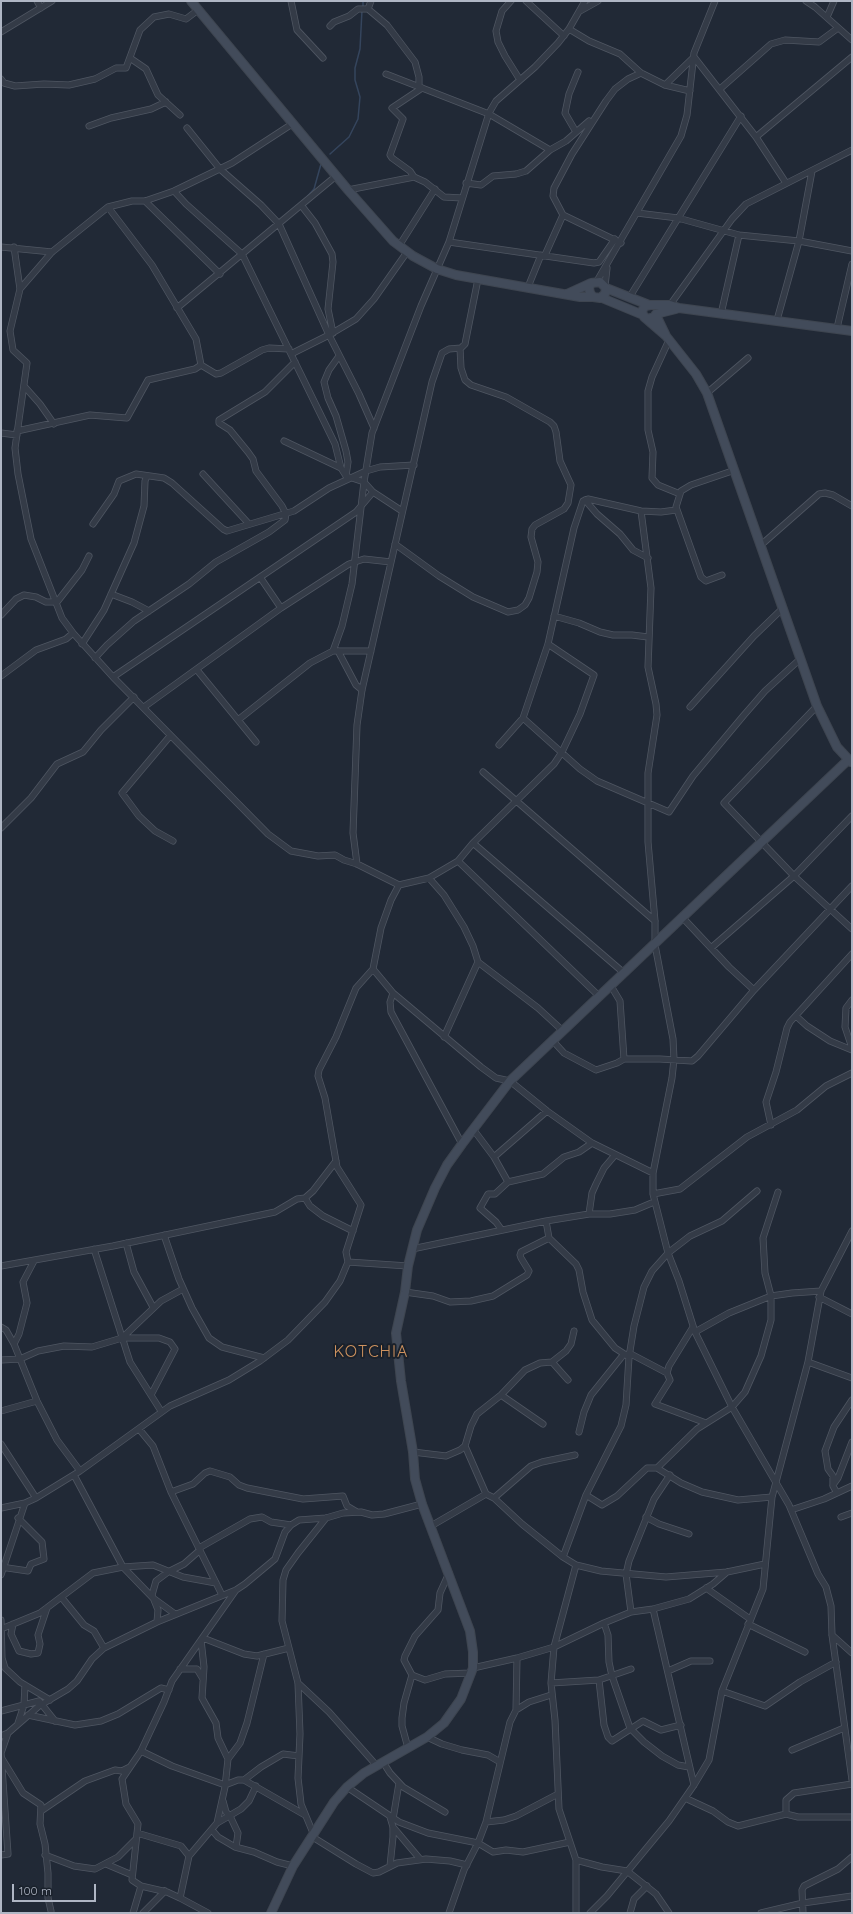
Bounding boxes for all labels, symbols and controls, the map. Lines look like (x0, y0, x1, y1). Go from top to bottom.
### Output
district label: KOTCHIA (334, 1342, 408, 1362)
scale bar (14, 1876, 98, 1902)
text: 100 m (19, 1883, 52, 1898)

